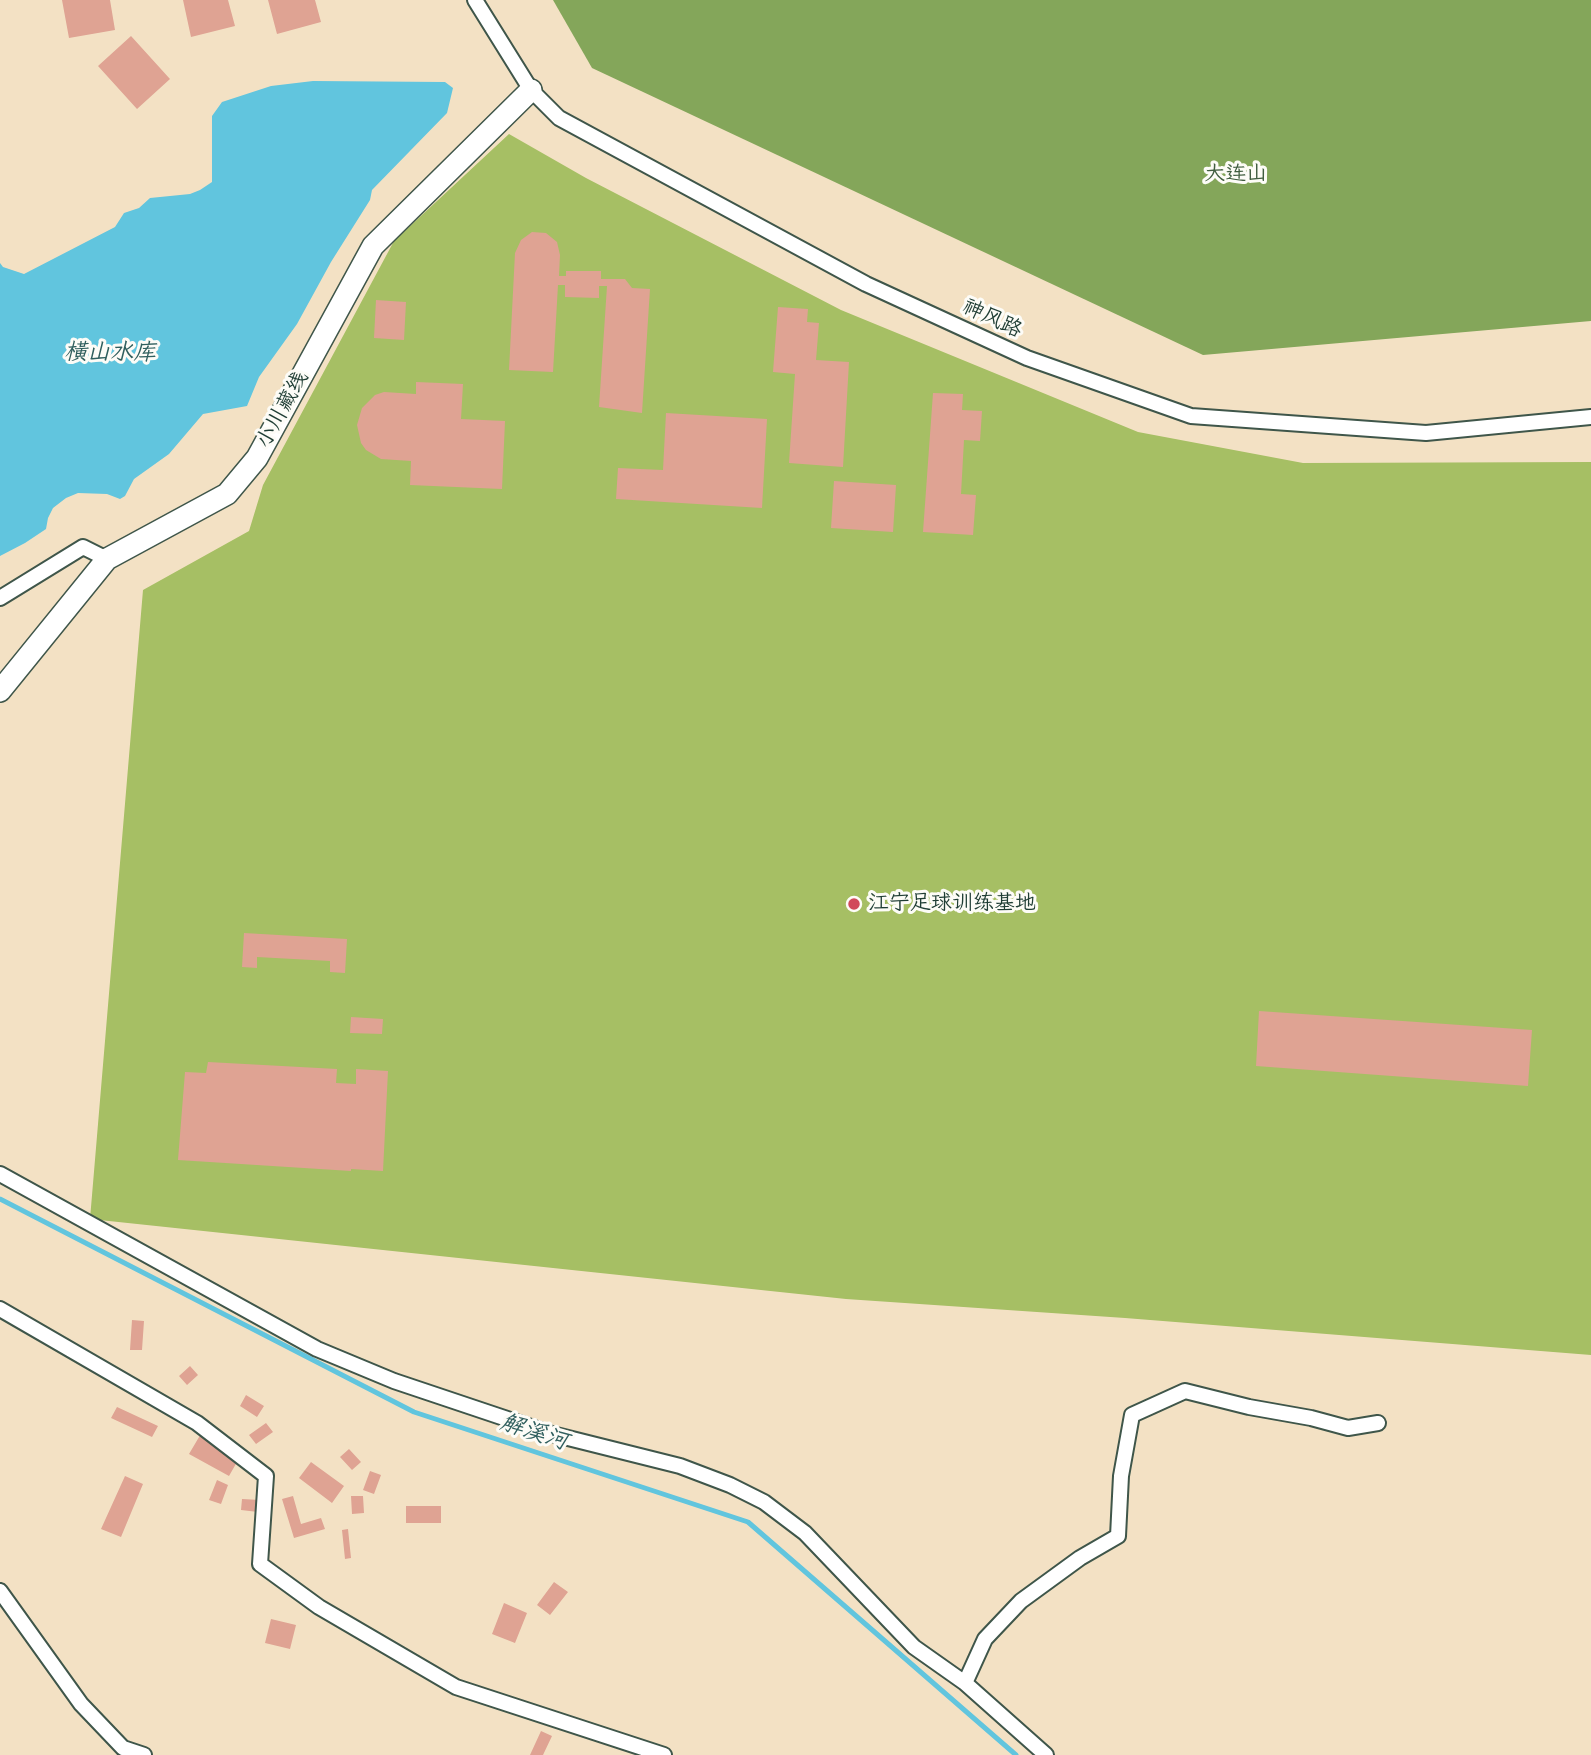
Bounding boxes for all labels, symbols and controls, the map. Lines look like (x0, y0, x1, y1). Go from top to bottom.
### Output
park label: 大连山 (1205, 162, 1267, 188)
street label: 神风路 (958, 294, 1026, 344)
water label: 横山水库 (64, 339, 156, 367)
street label: 小川藏线 (252, 367, 314, 453)
place label: 江宁足球训练基地 (868, 891, 1036, 917)
marker: 江宁足球训练基地 (846, 896, 862, 912)
water label: 解溪河 (497, 1409, 571, 1457)

